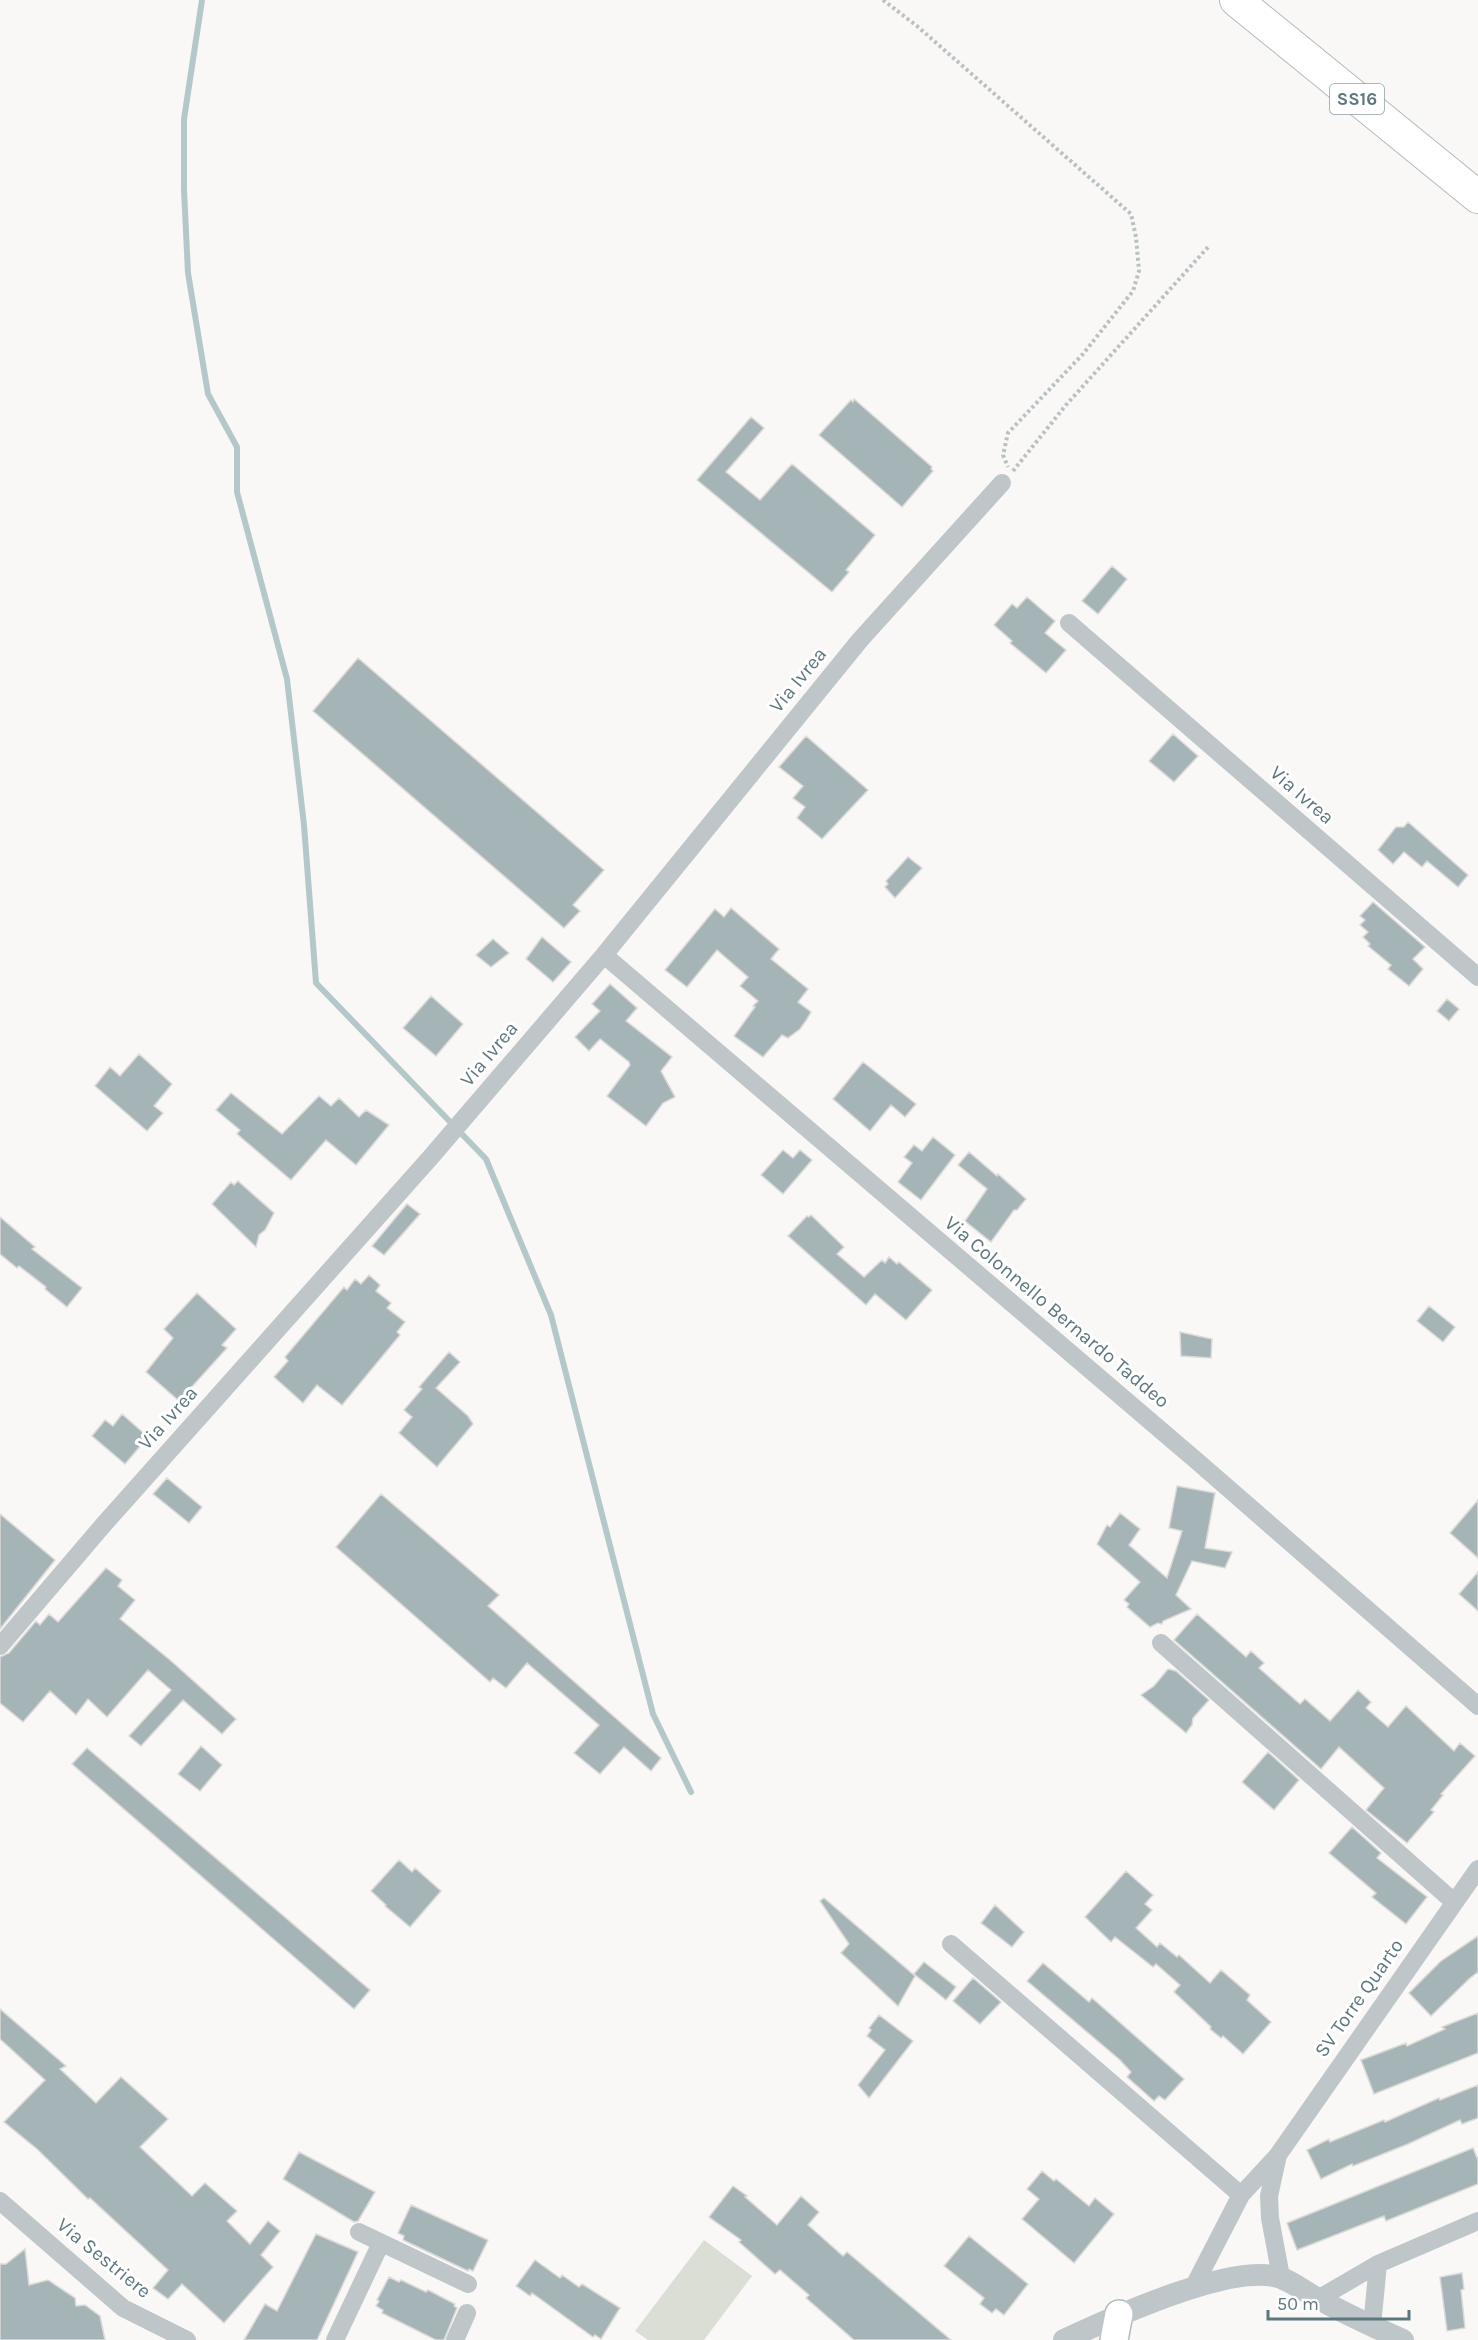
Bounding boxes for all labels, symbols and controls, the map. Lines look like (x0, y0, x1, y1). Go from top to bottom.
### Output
road number: SS16 (1330, 84, 1384, 114)
street label: Via Ivrea (765, 643, 831, 717)
street label: Via Ivrea (1265, 761, 1339, 829)
street label: Via Ivrea (455, 1017, 523, 1091)
street label: Via Colonnello Bernardo Taddeo (940, 1211, 1174, 1413)
street label: Via Ivrea (134, 1382, 202, 1454)
street label: SV Torre Quarto (1310, 1935, 1408, 2061)
street label: Via Sestriere (52, 2213, 156, 2303)
scale bar (1268, 2283, 1409, 2321)
text: 50 m (1277, 2293, 1319, 2315)

